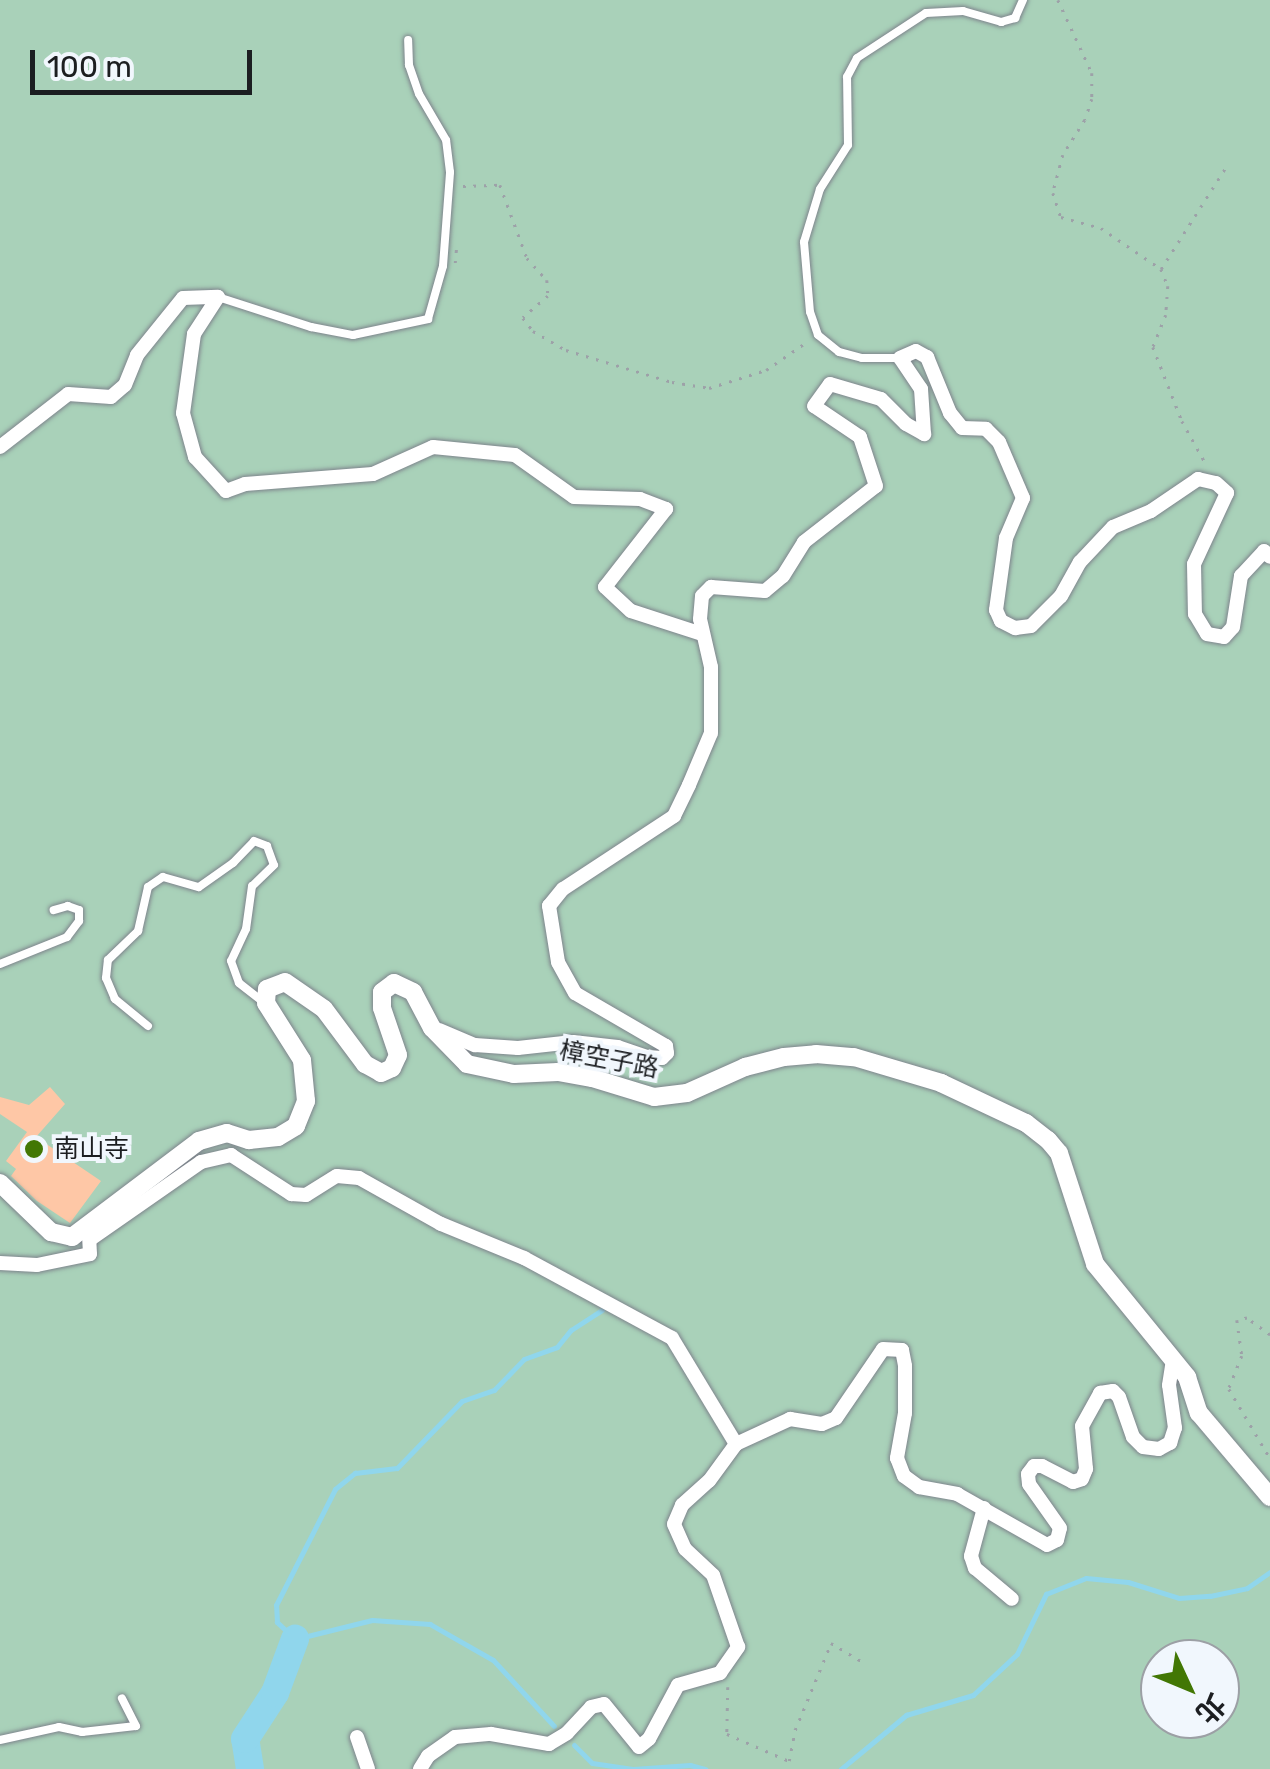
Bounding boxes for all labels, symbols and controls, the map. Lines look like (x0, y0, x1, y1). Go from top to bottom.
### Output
scale bar (35, 30, 258, 92)
text: 100 m (47, 49, 132, 85)
street label: 樟空子路 (557, 1036, 661, 1084)
place label: 南山寺 (54, 1134, 129, 1164)
marker: 南山寺 (23, 1138, 45, 1160)
north arrow (1140, 1639, 1240, 1739)
text: 北 (1189, 1687, 1232, 1730)

